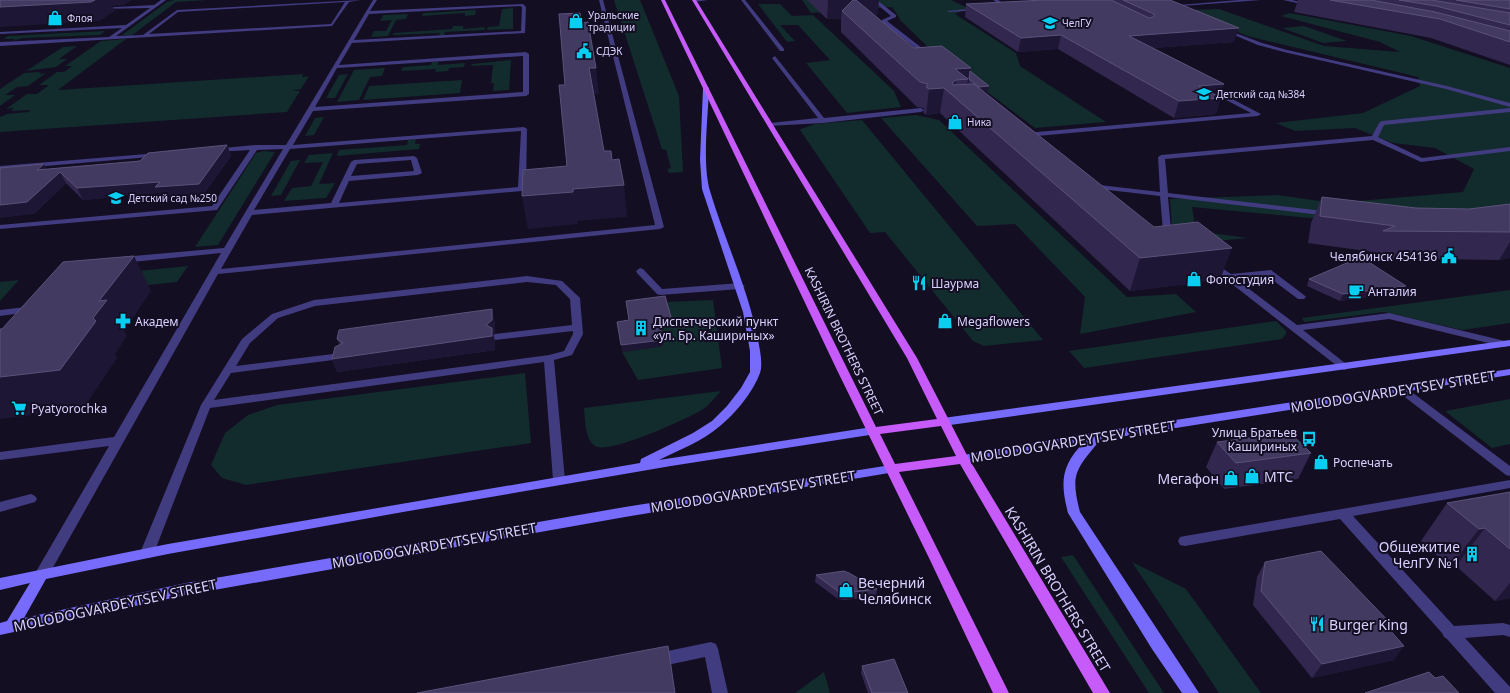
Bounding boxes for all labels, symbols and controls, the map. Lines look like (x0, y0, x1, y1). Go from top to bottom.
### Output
place label: Уральские традиции (588, 8, 639, 34)
shop icon: Флоя (46, 9, 64, 27)
place label: Флоя (67, 11, 93, 25)
shop icon: Уральские традиции (567, 12, 585, 30)
school or university icon: ЧелГУ (1041, 14, 1059, 32)
place label: ЧелГУ (1062, 16, 1092, 30)
public building icon: СДЭК (575, 42, 593, 60)
place label: СДЭК (596, 44, 623, 58)
school or university icon: Детский сад №384 (1195, 85, 1213, 103)
place label: Детский сад №384 (1216, 87, 1305, 101)
shop icon: Ника (946, 113, 964, 131)
place label: Ника (967, 115, 991, 129)
school or university icon: Детский сад №250 (107, 189, 125, 207)
place label: Детский сад №250 (128, 191, 217, 205)
public building icon: Челябинск 454136 (1440, 247, 1458, 265)
place label: Челябинск 454136 (1330, 248, 1437, 265)
street label: KASHIRIN BROTHERS STREET (801, 264, 887, 418)
shop icon: Фотостудия (1185, 270, 1203, 288)
place label: Фотостудия (1206, 271, 1274, 288)
restaurant icon: Шаурма (910, 274, 928, 292)
place label: Шаурма (931, 275, 979, 292)
cafe icon: Анталия (1347, 282, 1365, 300)
place label: Анталия (1368, 283, 1417, 300)
pharmacy icon: Академ (114, 312, 132, 330)
shop icon: Megaflowers (936, 312, 954, 330)
place label: Академ (135, 313, 179, 330)
place label: Диспетчерский пункт «ул. Бр. Кашириных» (653, 313, 779, 344)
place label: Megaflowers (957, 313, 1030, 330)
building icon: Диспетчерский пункт «ул. Бр. Кашириных» (632, 319, 650, 337)
street label: MOLODOGVARDEYTSEV STREET (1289, 365, 1497, 417)
supermarket icon: Pyatyorochka (10, 399, 28, 417)
place label: Pyatyorochka (31, 400, 107, 417)
street label: MOLODOGVARDEYTSEV STREET (969, 415, 1177, 467)
place label: Улица Братьев Кашириных (1212, 424, 1298, 455)
bus stop icon: Улица Братьев Кашириных (1300, 430, 1318, 448)
shop icon: Роспечать (1312, 453, 1330, 471)
place label: Роспечать (1333, 454, 1393, 471)
street label: MOLODOGVARDEYTSEV STREET (649, 465, 857, 517)
shop icon: МТС (1243, 467, 1261, 485)
place label: МТС (1264, 467, 1293, 486)
place label: Мегафон (1157, 469, 1219, 488)
shop icon: Мегафон (1222, 469, 1240, 487)
street label: KASHIRIN BROTHERS STREET (1001, 503, 1115, 675)
street label: MOLODOGVARDEYTSEV STREET (330, 518, 538, 572)
place label: Общежитие ЧелГУ №1 (1379, 537, 1460, 572)
building icon: Общежитие ЧелГУ №1 (1463, 545, 1481, 563)
place label: Вечерний Челябинск (858, 573, 932, 608)
street label: MOLODOGVARDEYTSEV STREET (12, 574, 219, 636)
shop icon: Вечерний Челябинск (837, 581, 855, 599)
restaurant icon: Burger King (1308, 615, 1326, 633)
place label: Burger King (1329, 615, 1408, 634)

